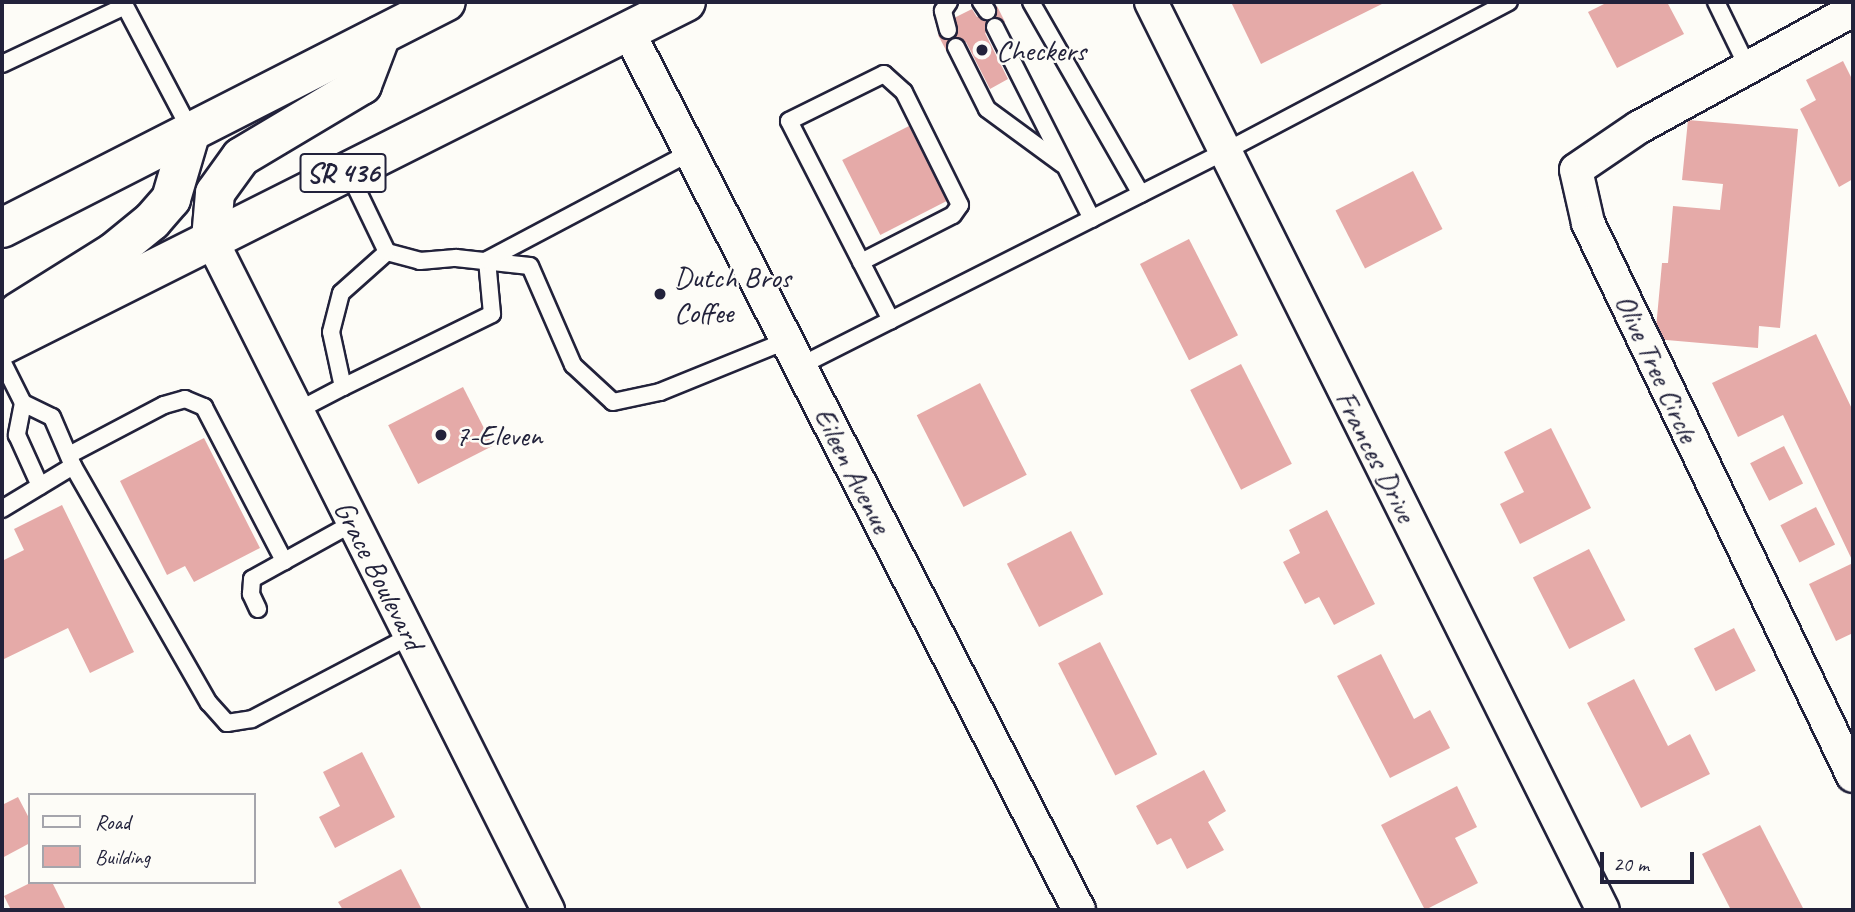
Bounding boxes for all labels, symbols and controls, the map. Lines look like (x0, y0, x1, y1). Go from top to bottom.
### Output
place label: Checkers (996, 32, 1086, 68)
marker: Checkers (974, 42, 990, 58)
road number: SR 436 (299, 148, 387, 198)
place label: Dutch Bros Coffee (674, 259, 791, 330)
marker: Dutch Bros Coffee (652, 286, 668, 302)
street label: Olive Tree Circle (1607, 289, 1707, 447)
street label: Frances Drive (1328, 384, 1424, 528)
street label: Eileen Avenue (806, 401, 900, 539)
place label: 7-Eleven (455, 417, 542, 453)
marker: 7-Eleven (433, 427, 449, 443)
street label: Grace Boulevard (326, 494, 432, 656)
legend (28, 793, 256, 884)
text: Road (95, 809, 130, 835)
scale bar (1603, 838, 1698, 882)
text: Building (95, 844, 150, 870)
text: 20 m (1613, 851, 1649, 877)

